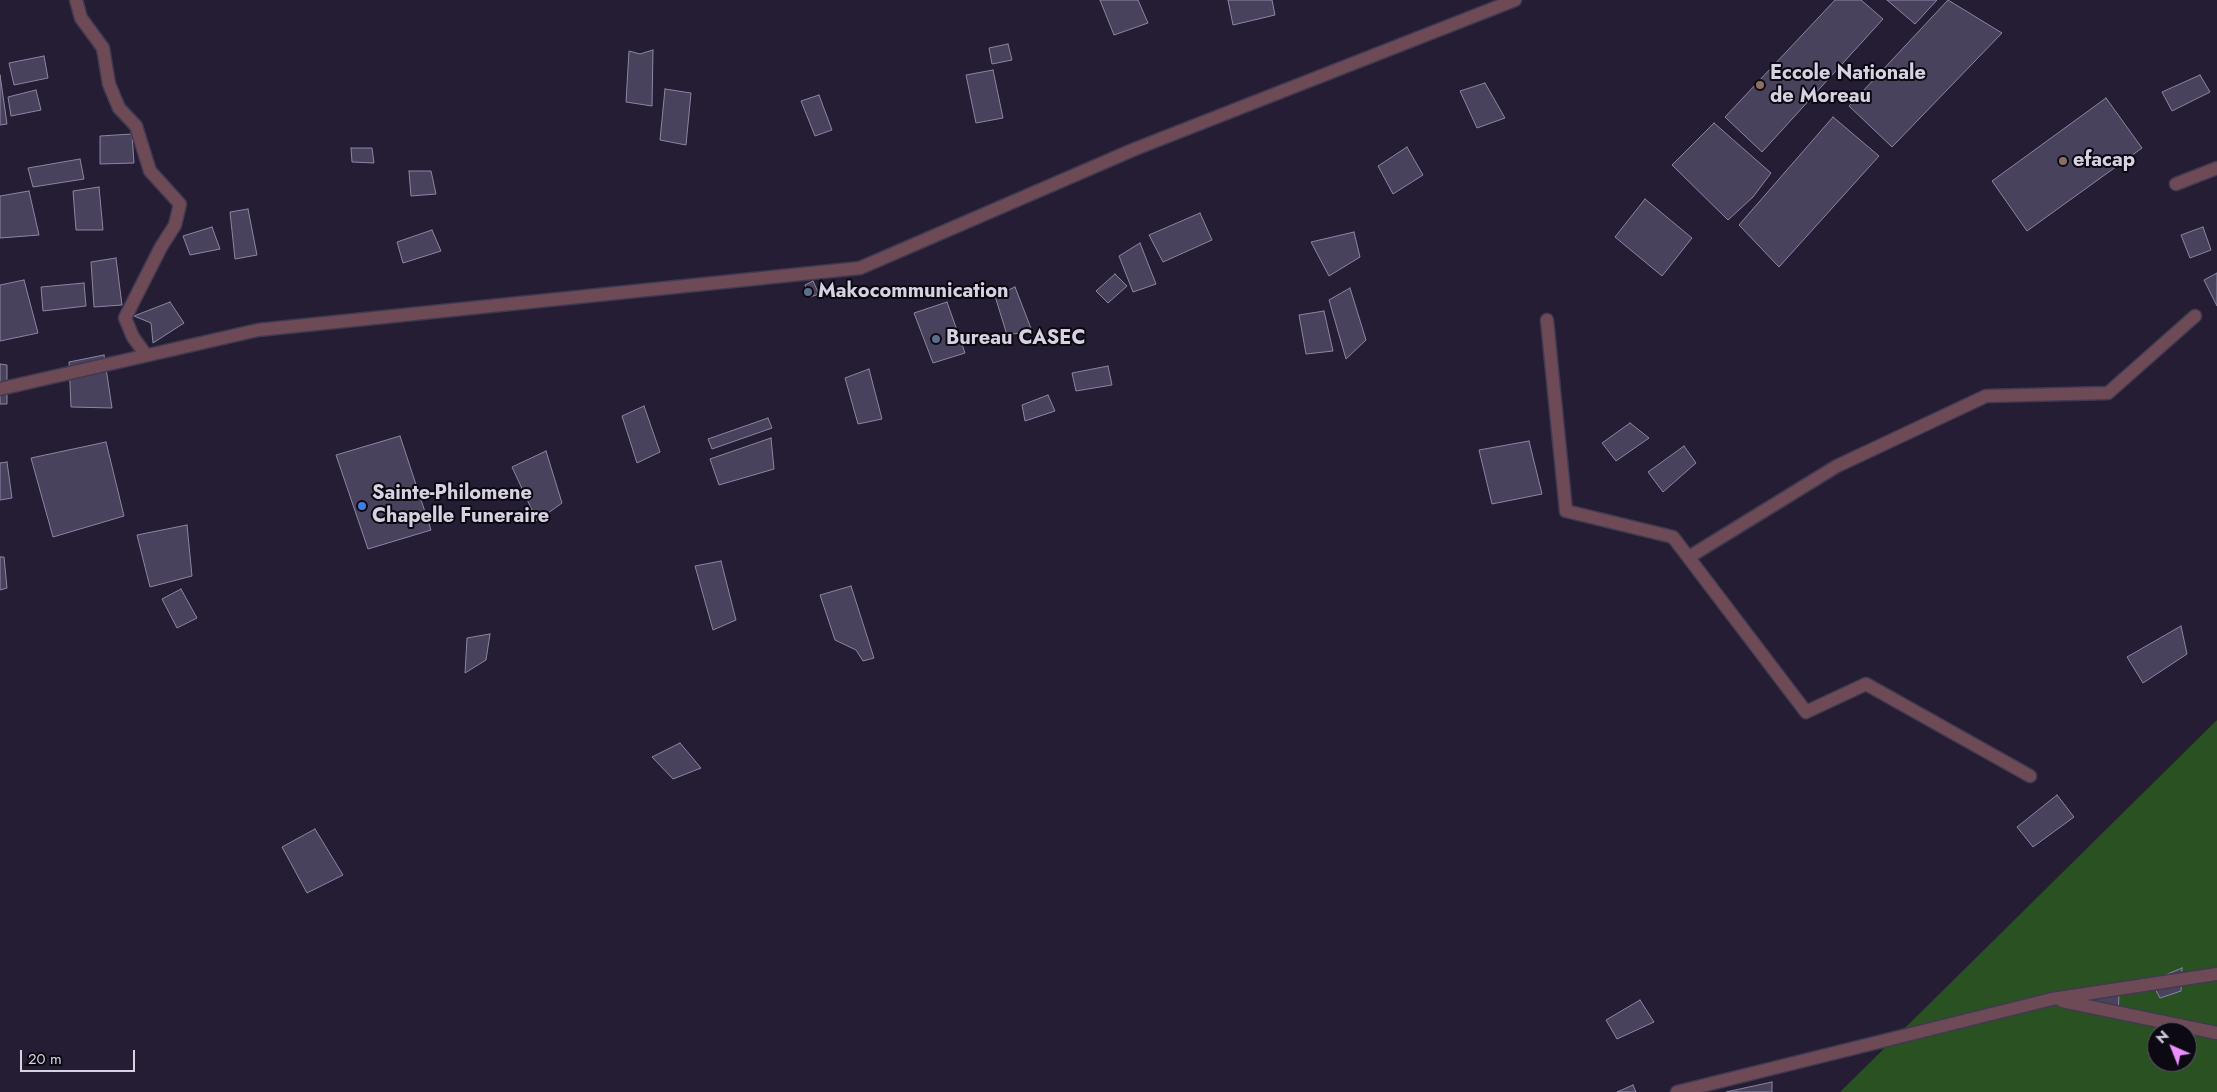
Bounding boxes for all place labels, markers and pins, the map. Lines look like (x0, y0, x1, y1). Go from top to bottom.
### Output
place label: Eccole Nationale de Moreau (1770, 62, 1926, 109)
marker: Eccole Nationale de Moreau (1754, 79, 1766, 91)
place label: efacap (2073, 149, 2135, 173)
marker: efacap (2057, 155, 2069, 167)
place label: Makocommunication (818, 280, 1008, 304)
marker: Makocommunication (802, 286, 814, 298)
place label: Bureau CASEC (946, 327, 1085, 351)
marker: Bureau CASEC (930, 333, 942, 345)
place label: Sainte-Philomene Chapelle Funeraire (372, 482, 549, 529)
marker: Sainte-Philomene Chapelle Funeraire (356, 500, 368, 512)

